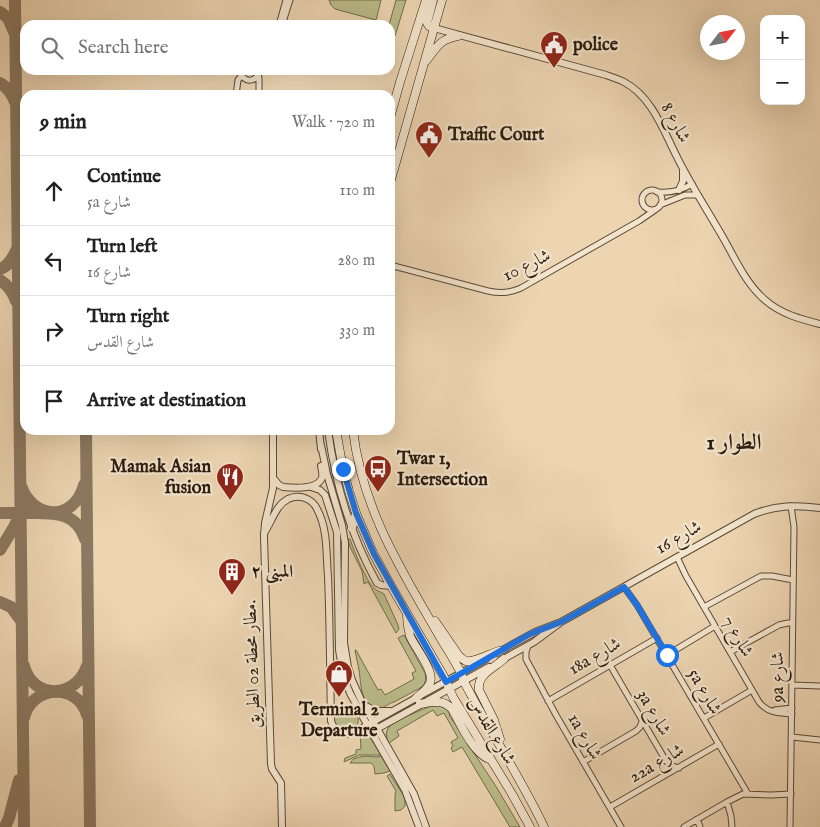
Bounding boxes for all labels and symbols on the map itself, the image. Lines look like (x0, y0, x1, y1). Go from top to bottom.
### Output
north arrow (700, 15, 745, 60)
public building icon: police (539, 30, 569, 69)
place label: police (572, 34, 619, 57)
street label: شارع 8 (653, 99, 695, 148)
public building icon: Traffic Court (414, 120, 444, 159)
place label: Traffic Court (447, 124, 545, 147)
street label: شارع 10 (499, 245, 556, 289)
district label: الطوار 1 (707, 429, 761, 457)
place label: Twar 1, Intersection (396, 448, 488, 492)
bus stop icon: Twar 1, Intersection (363, 454, 393, 493)
place label: Mamak Asian fusion (110, 456, 211, 500)
route end (332, 458, 355, 481)
restaurant icon: Mamak Asian fusion (215, 462, 245, 501)
street label: شارع 16 (652, 516, 707, 562)
building icon: المبنى ٢ (217, 557, 247, 596)
place label: المبنى ٢ (251, 561, 293, 584)
street label: مطار محطة 02 الطريق. (239, 599, 267, 729)
street label: شارع 7 (714, 612, 758, 663)
street label: 18a شارع (565, 633, 626, 683)
route start (656, 644, 679, 667)
street label: 9a شارع (767, 652, 792, 703)
shop icon: Terminal 2 Departure (324, 659, 354, 698)
street label: 5a شارع (680, 665, 726, 720)
street label: 3a شارع (629, 686, 675, 741)
street label: شارع القدس (460, 693, 520, 770)
place label: Terminal 2 Departure (298, 699, 379, 743)
street label: 1a شارع (560, 710, 606, 765)
street label: 22a شارع (625, 739, 690, 791)

